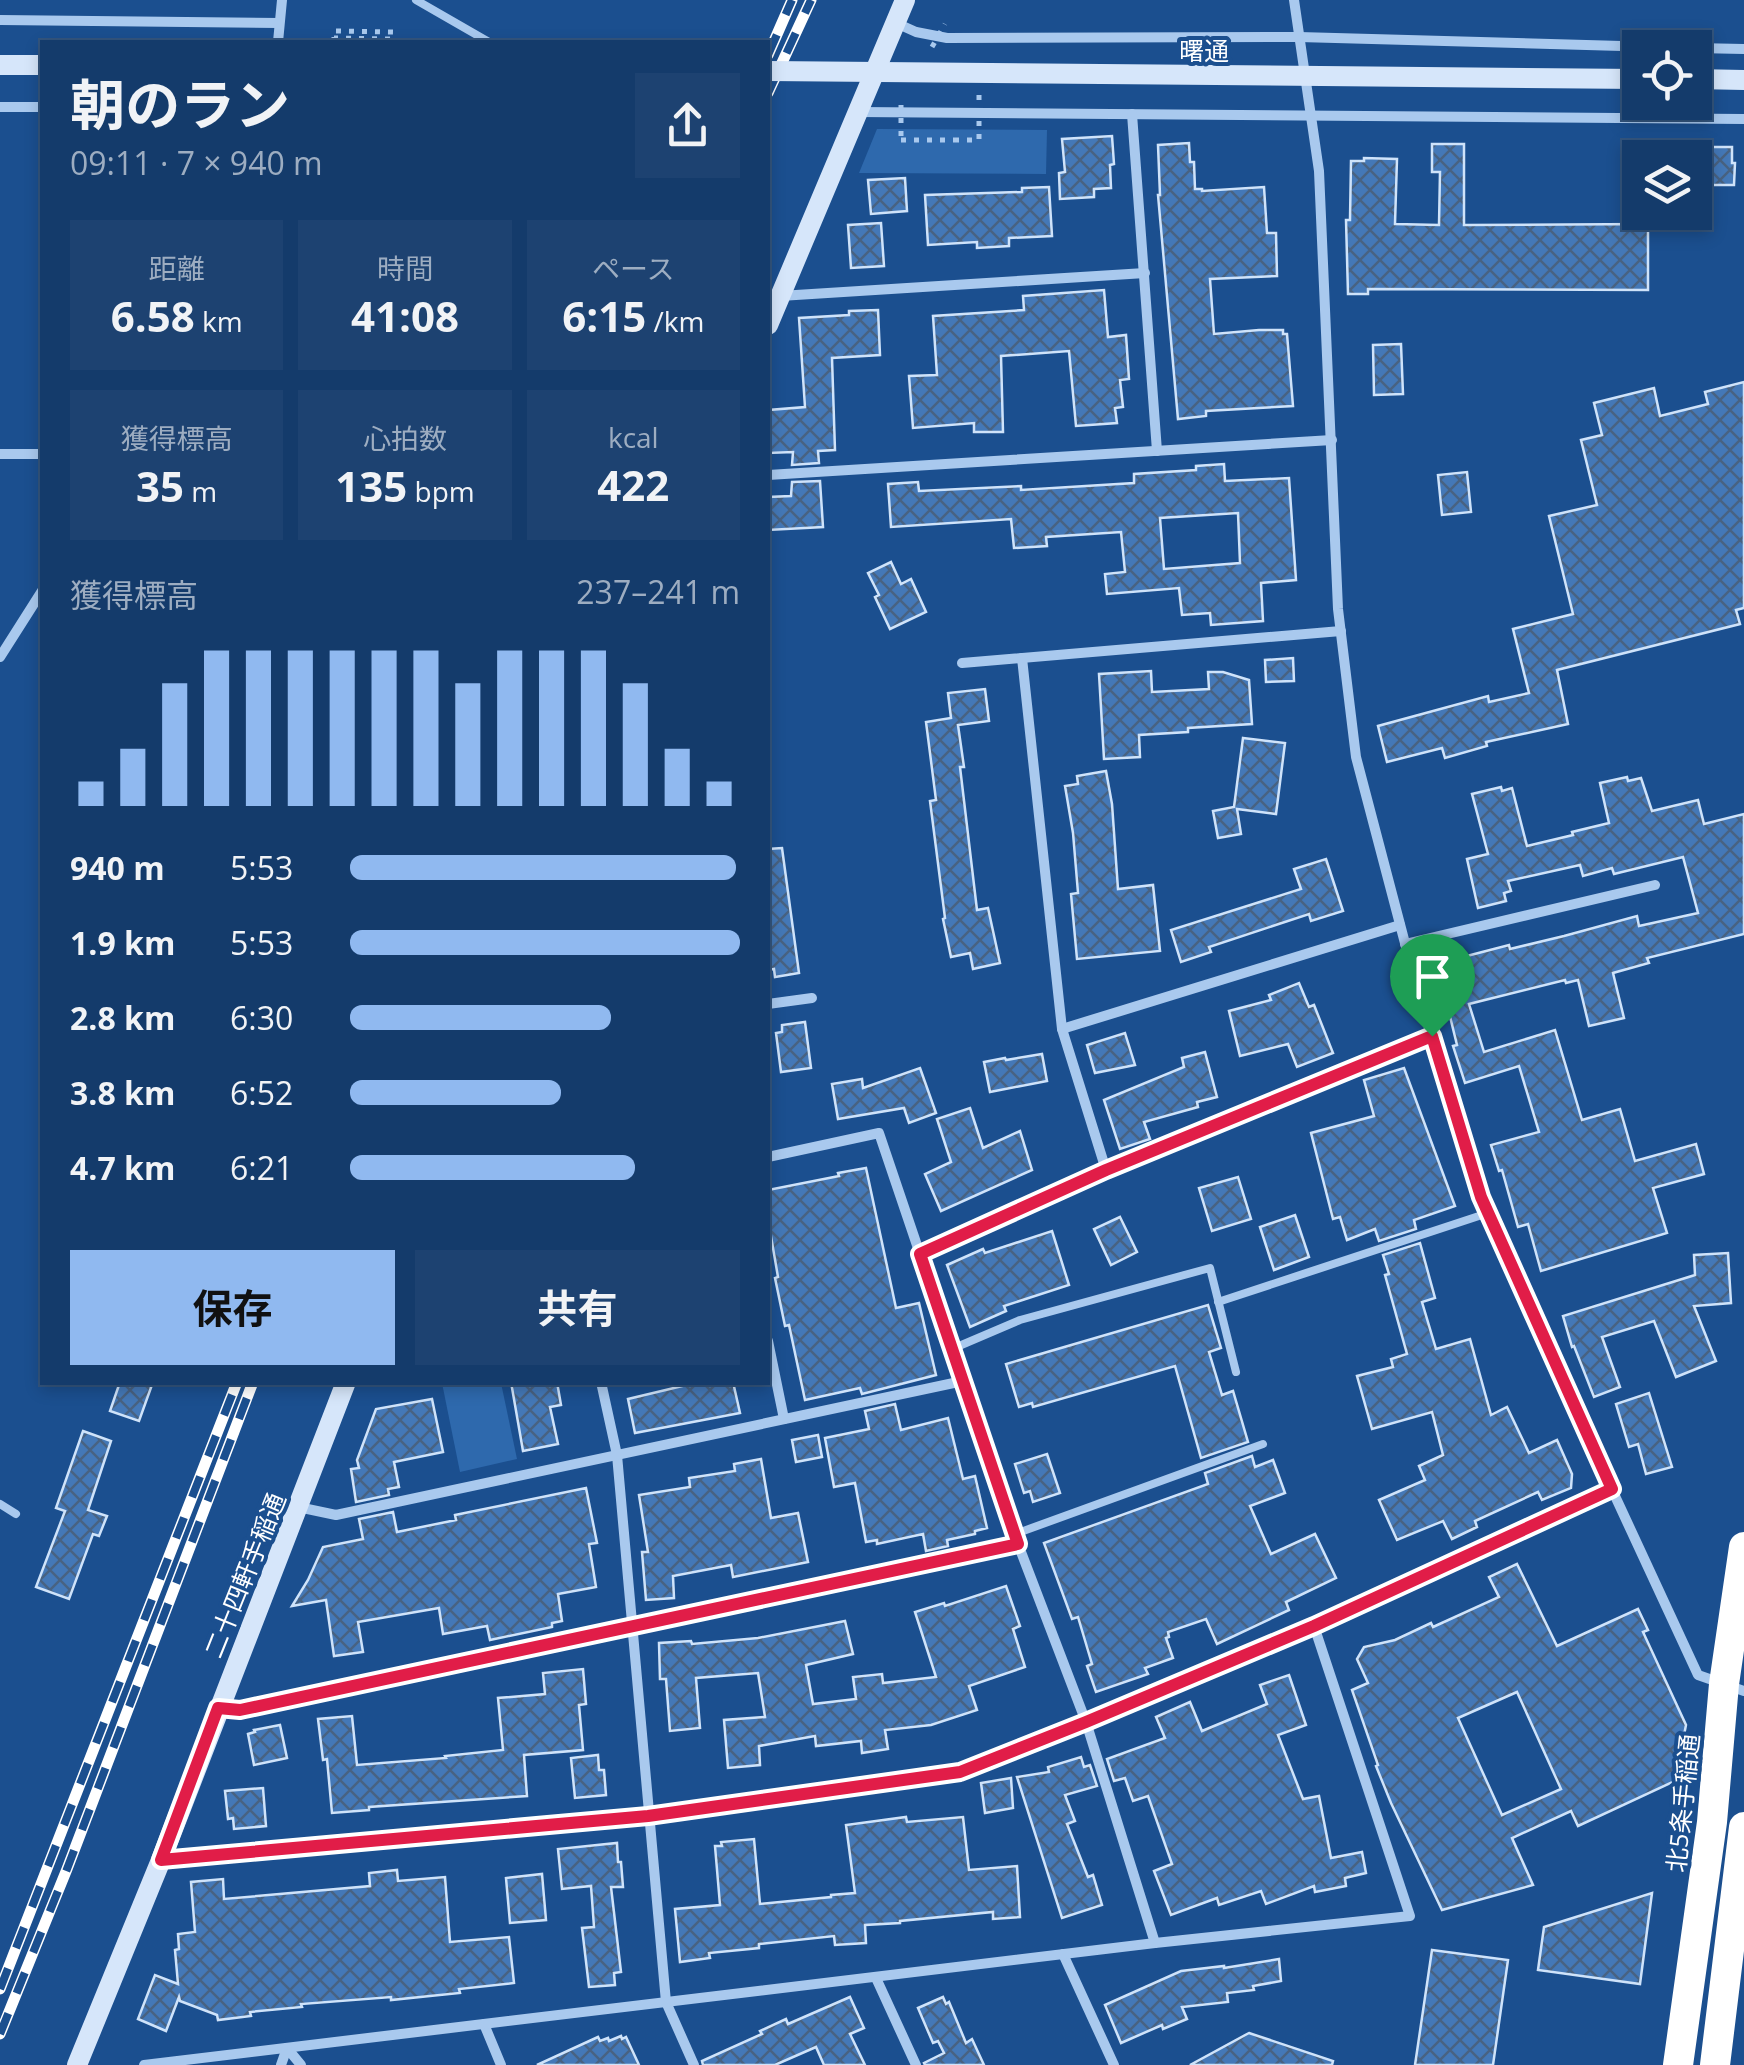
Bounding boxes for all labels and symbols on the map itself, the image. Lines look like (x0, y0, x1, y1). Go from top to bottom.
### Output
street label: 曙通 (1179, 33, 1229, 67)
pin (1390, 934, 1475, 1037)
street label: 二十四軒手稲通 (195, 1487, 293, 1663)
street label: 北5条手稲通 (1658, 1732, 1706, 1874)

